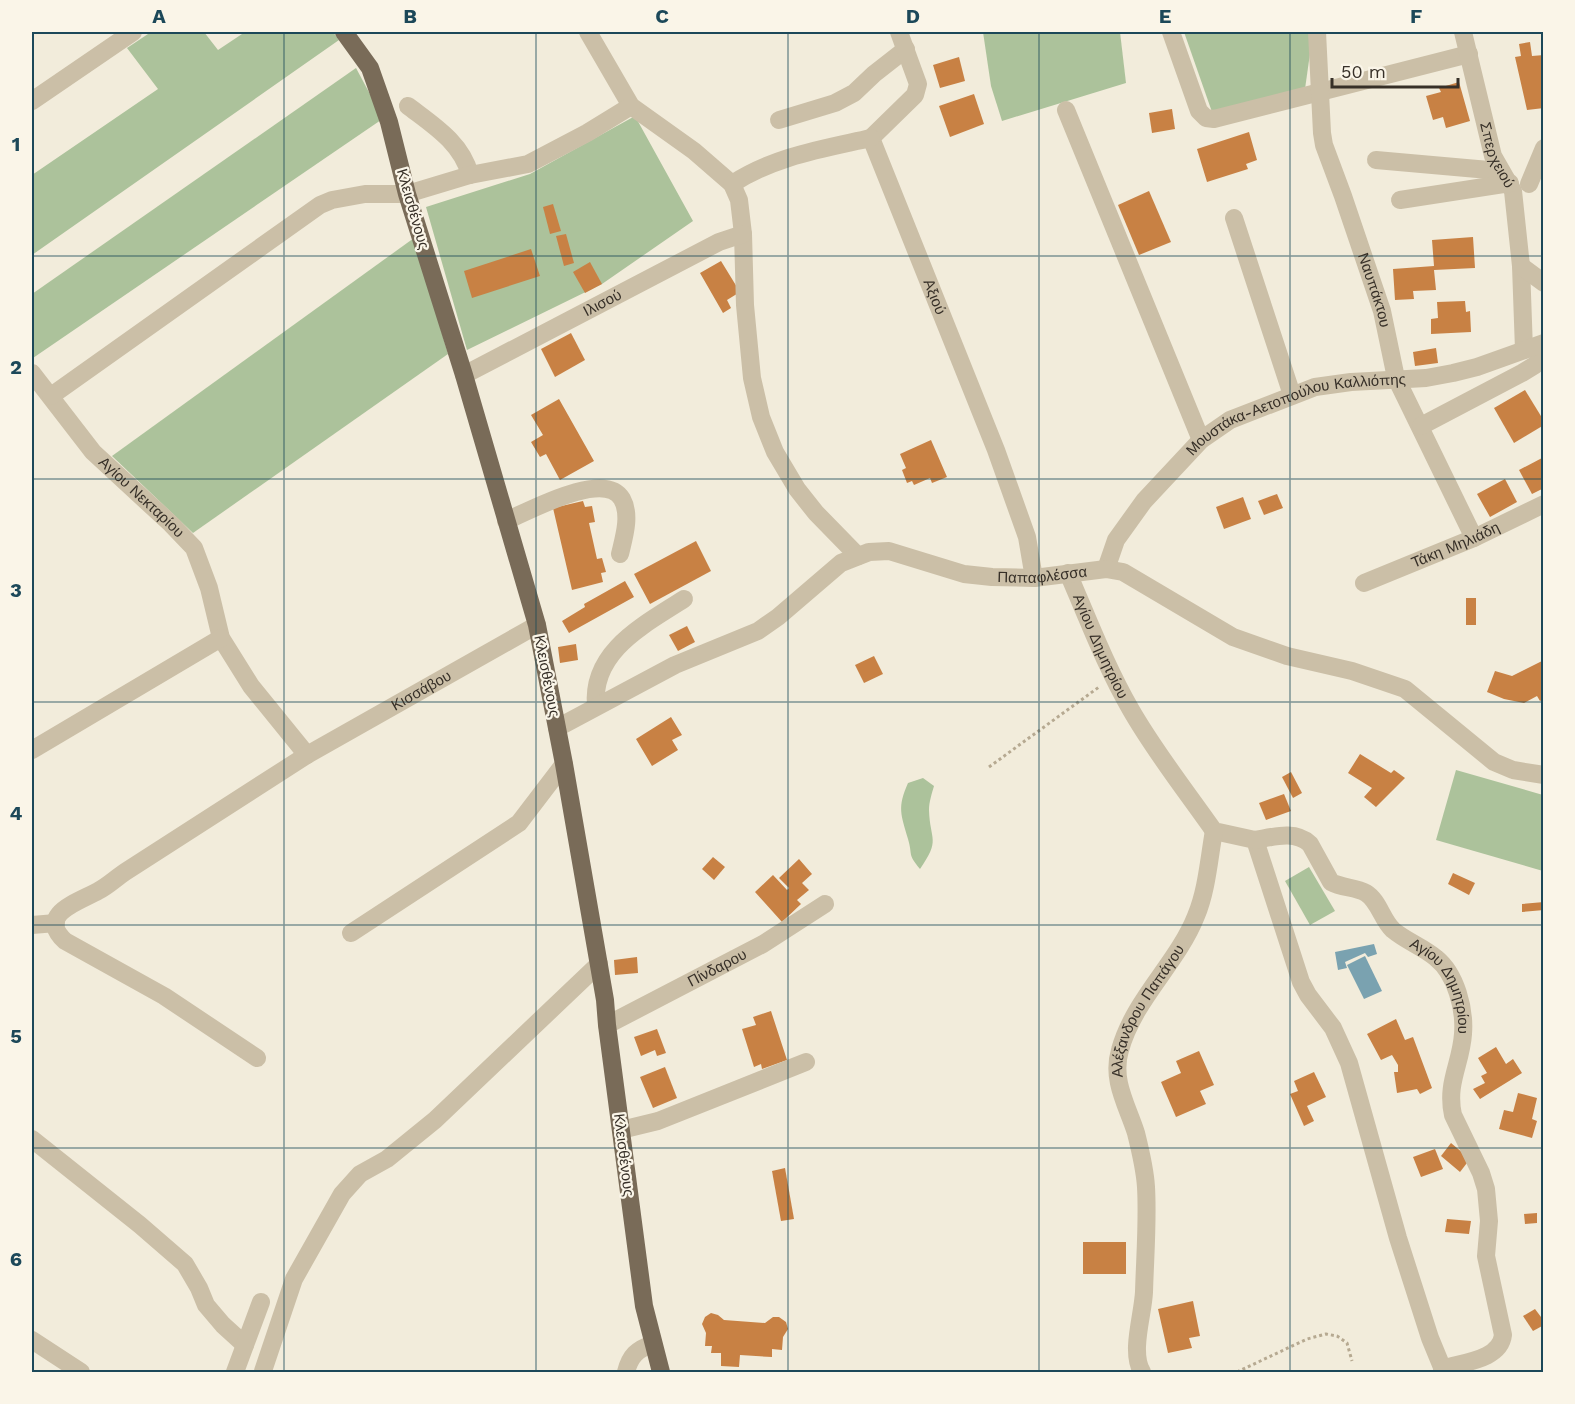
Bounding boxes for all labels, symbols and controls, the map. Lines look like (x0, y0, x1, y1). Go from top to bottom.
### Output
text: A (152, 4, 166, 28)
text: B (403, 4, 417, 28)
text: C (655, 4, 669, 28)
text: D (906, 4, 920, 28)
text: E (1159, 4, 1171, 28)
text: F (1410, 4, 1422, 28)
scale bar (1332, 51, 1458, 89)
text: 50 m (1341, 61, 1386, 82)
street label: Σπερχειού (1476, 120, 1518, 191)
text: 1 (12, 132, 20, 156)
street label: Κλεισθένους (393, 167, 433, 251)
street label: Ναυπάκτου (1354, 251, 1394, 329)
street label: Αξιού (919, 276, 950, 317)
street label: Ιλισού (580, 285, 625, 320)
text: 2 (10, 355, 22, 379)
street label: Μουστάκα-Αετοπούλου Καλλιόπης (1182, 370, 1406, 459)
street label: Αγίου Νεκταρίου (95, 453, 188, 541)
street label: Τάκη Μηλιάδη (1409, 518, 1502, 572)
street label: Παπαφλέσσα (997, 562, 1088, 587)
text: 3 (10, 578, 22, 602)
street label: Αγίου Δημητρίου (1069, 591, 1132, 702)
street label: Κλεισθένους (530, 633, 564, 719)
street label: Κισσάβου (388, 666, 454, 714)
text: 4 (10, 801, 23, 825)
street label: Αγίου Δημητρίου (1407, 934, 1472, 1034)
street label: Αλέξανδρου Παπάγου (1108, 941, 1188, 1078)
street label: Πίνδαρου (685, 945, 750, 991)
text: 5 (10, 1024, 22, 1048)
street label: Κλεισθένους (610, 1113, 638, 1197)
text: 6 (10, 1247, 22, 1271)

